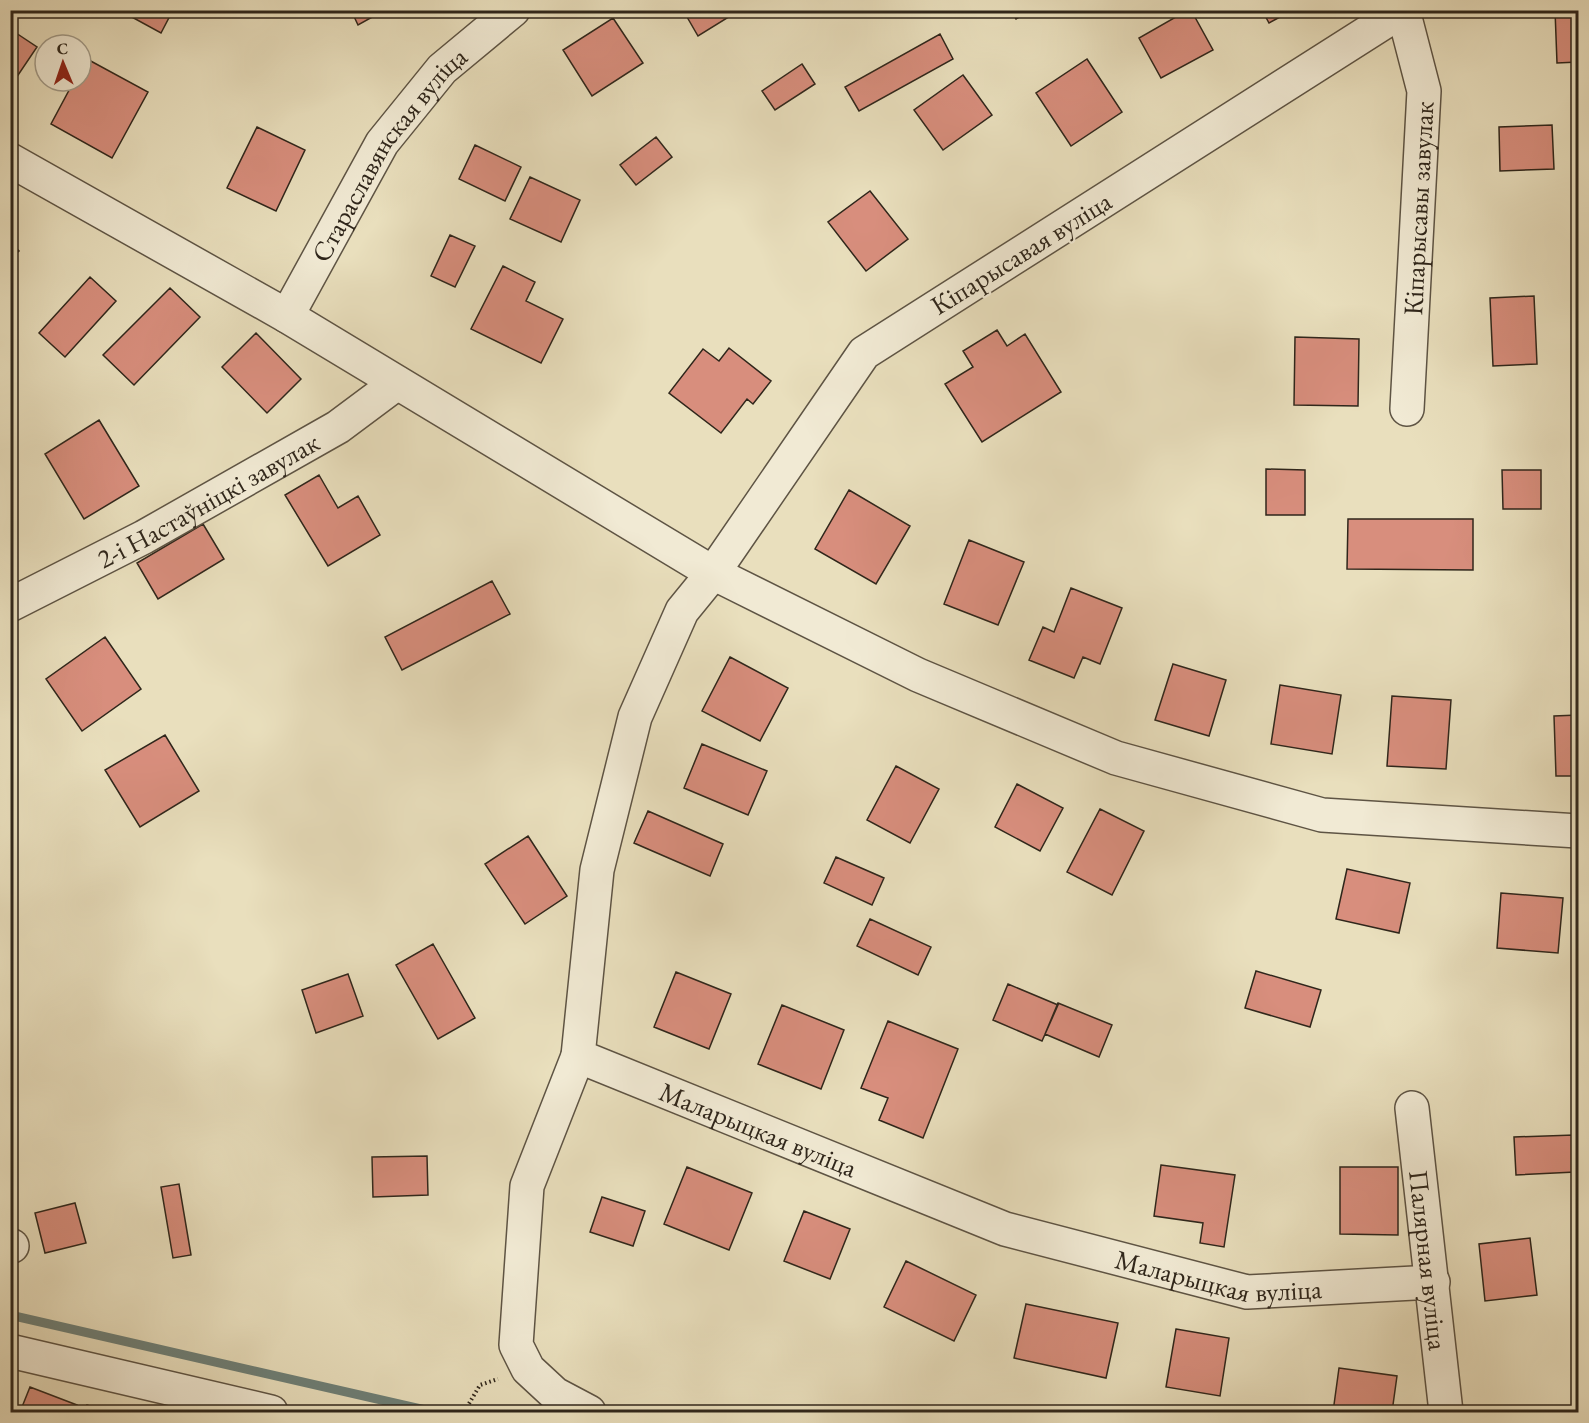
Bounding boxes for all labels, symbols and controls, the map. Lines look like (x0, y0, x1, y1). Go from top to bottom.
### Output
north arrow (33, 33, 93, 93)
text: С (56, 38, 69, 59)
street label: Стараславянская вуліца (303, 38, 474, 268)
street label: Кіпарысавы завулак (1395, 100, 1441, 316)
street label: Кіпарысавая вуліца (924, 183, 1118, 323)
street label: 2-і Настаўніцкі завулак (91, 424, 325, 576)
street label: Маларыцкая вуліца (654, 1073, 862, 1185)
street label: Палярная вуліца (1402, 1168, 1456, 1352)
street label: Маларыцкая вуліца (1112, 1241, 1323, 1310)

